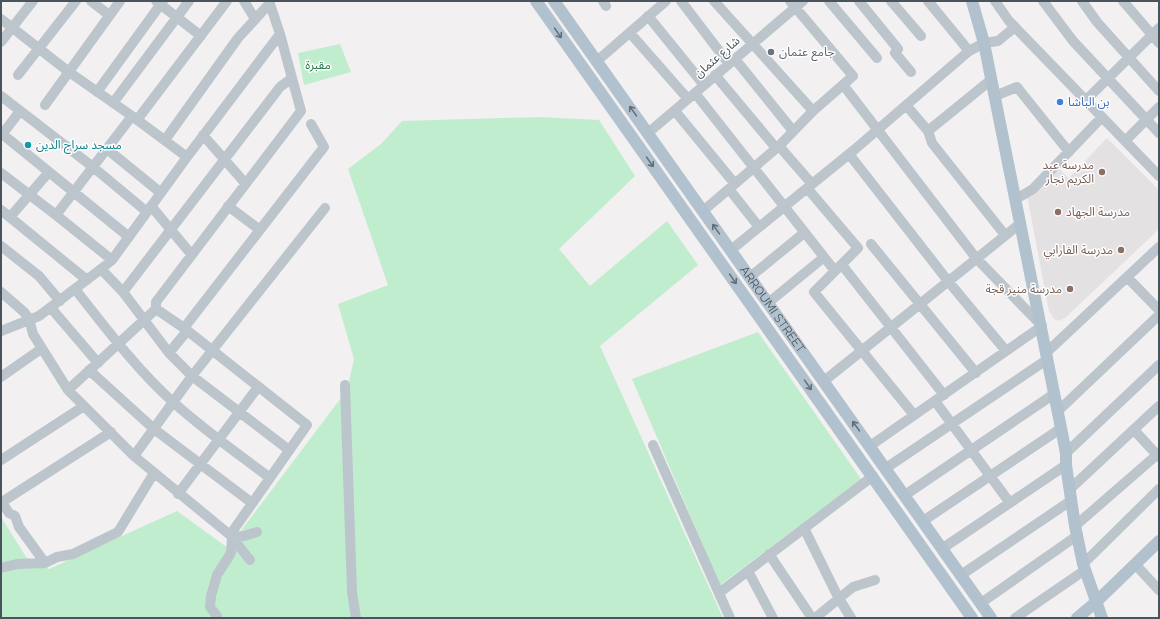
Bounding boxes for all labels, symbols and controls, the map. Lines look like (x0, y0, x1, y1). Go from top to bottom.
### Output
one-way arrow (554, 27, 563, 38)
street label: شارع عثمان (691, 33, 744, 82)
place label: جامع عثمان (779, 45, 834, 61)
marker: جامع عثمان (766, 47, 776, 57)
park label: مقبرة (305, 58, 331, 72)
place label: بن الباشا (1068, 95, 1110, 109)
marker: بن الباشا (1055, 97, 1065, 107)
one-way arrow (629, 106, 637, 117)
place label: مسجد سراج الدين (36, 138, 122, 154)
marker: مسجد سراج الدين (23, 140, 33, 150)
one-way arrow (646, 156, 654, 167)
place label: مدرسة عبد الكريم نجار (1042, 158, 1094, 188)
marker: مدرسة عبد الكريم نجار (1097, 167, 1107, 177)
place label: مدرسة الجهاد (1066, 205, 1130, 219)
marker: مدرسة الجهاد (1053, 207, 1063, 217)
one-way arrow (712, 223, 720, 234)
place label: مدرسة الفارابي (1044, 243, 1113, 260)
marker: مدرسة الفارابي (1116, 245, 1126, 255)
street label: ARROUMI STREET (737, 263, 808, 356)
one-way arrow (729, 273, 737, 284)
place label: مدرسة منير قجة (985, 282, 1062, 296)
marker: مدرسة منير قجة (1065, 284, 1075, 294)
one-way arrow (804, 380, 812, 391)
one-way arrow (852, 421, 860, 432)

